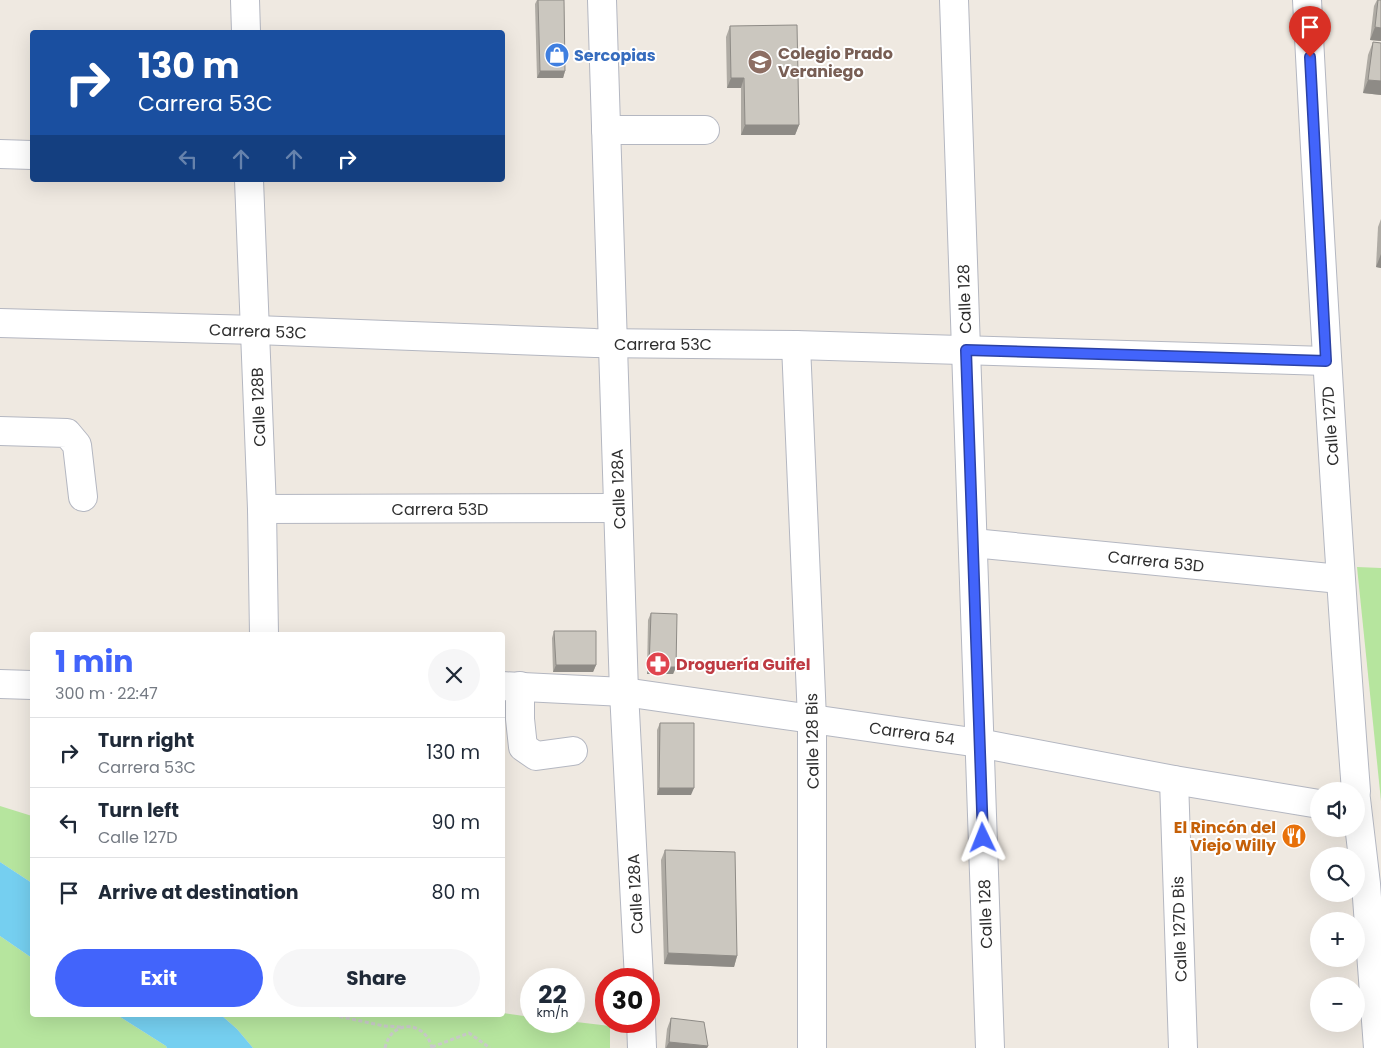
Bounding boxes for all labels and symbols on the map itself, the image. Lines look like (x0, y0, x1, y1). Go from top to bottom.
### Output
pin (1289, 6, 1331, 57)
shop icon: Sercopias (544, 42, 570, 68)
place label: Colegio Prado Veraniego (778, 42, 893, 83)
place label: Sercopias (574, 44, 656, 67)
school or university icon: Colegio Prado Veraniego (747, 49, 773, 75)
street label: Calle 128 (952, 264, 977, 334)
street label: Carrera 53C (209, 318, 307, 345)
street label: Carrera 53C (614, 333, 712, 356)
street label: Calle 128B (246, 367, 271, 447)
street label: Calle 127D (1316, 385, 1345, 466)
street label: Calle 128A (606, 448, 631, 530)
street label: Carrera 53D (392, 498, 488, 521)
street label: Carrera 53D (1107, 545, 1205, 578)
pharmacy icon: Droguería Guifel (645, 651, 671, 677)
place label: Droguería Guifel (676, 653, 810, 676)
street label: Calle 128 Bis (800, 693, 825, 789)
street label: Carrera 54 (868, 716, 956, 751)
position arrow (956, 811, 1008, 863)
place label: El Rincón del Viejo Willy (1174, 816, 1277, 857)
restaurant icon: El Rincón del Viejo Willy (1281, 823, 1307, 849)
street label: Calle 128A (622, 853, 649, 935)
street label: Calle 127D Bis (1166, 876, 1193, 982)
street label: Calle 128 (973, 879, 998, 949)
speed limit sign: 30 (595, 968, 660, 1033)

